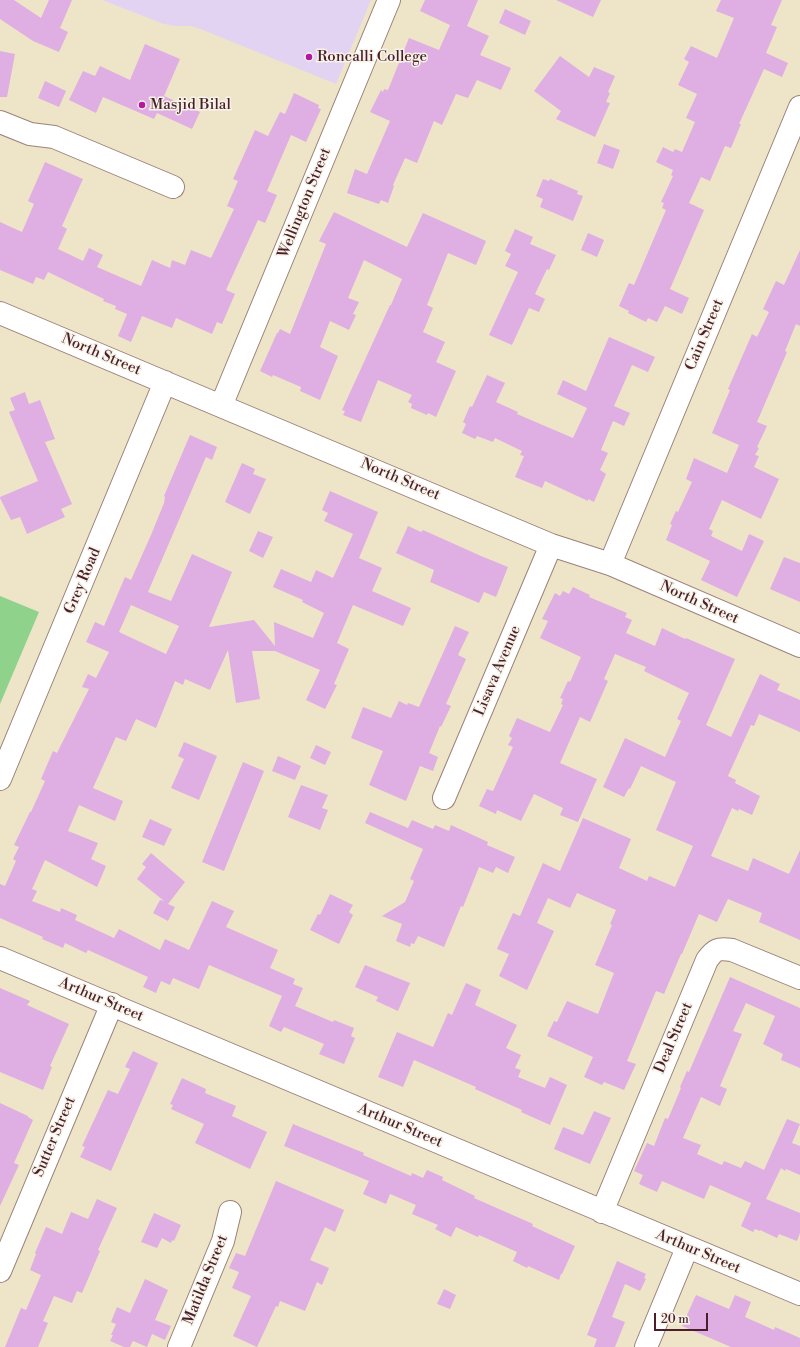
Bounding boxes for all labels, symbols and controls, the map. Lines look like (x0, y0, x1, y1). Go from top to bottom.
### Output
place label: Roncalli College (317, 48, 427, 66)
marker: Roncalli College (304, 52, 314, 62)
place label: Masjid Bilal (150, 96, 231, 114)
marker: Masjid Bilal (137, 100, 147, 110)
street label: Wellington Street (275, 145, 335, 261)
street label: Cain Street (682, 297, 728, 373)
street label: North Street (59, 330, 143, 380)
street label: North Street (358, 455, 442, 505)
street label: Grey Road (61, 545, 105, 617)
street label: North Street (657, 578, 741, 628)
street label: Lisava Avenue (471, 623, 525, 719)
street label: Arthur Street (56, 974, 146, 1026)
street label: Deal Street (651, 1000, 697, 1076)
street label: Sutter Street (30, 1094, 80, 1180)
street label: Arthur Street (355, 1100, 445, 1152)
street label: Arthur Street (653, 1226, 743, 1278)
street label: Matilda Street (180, 1232, 232, 1328)
scale bar (656, 1305, 710, 1331)
text: 20 m (661, 1312, 689, 1327)

